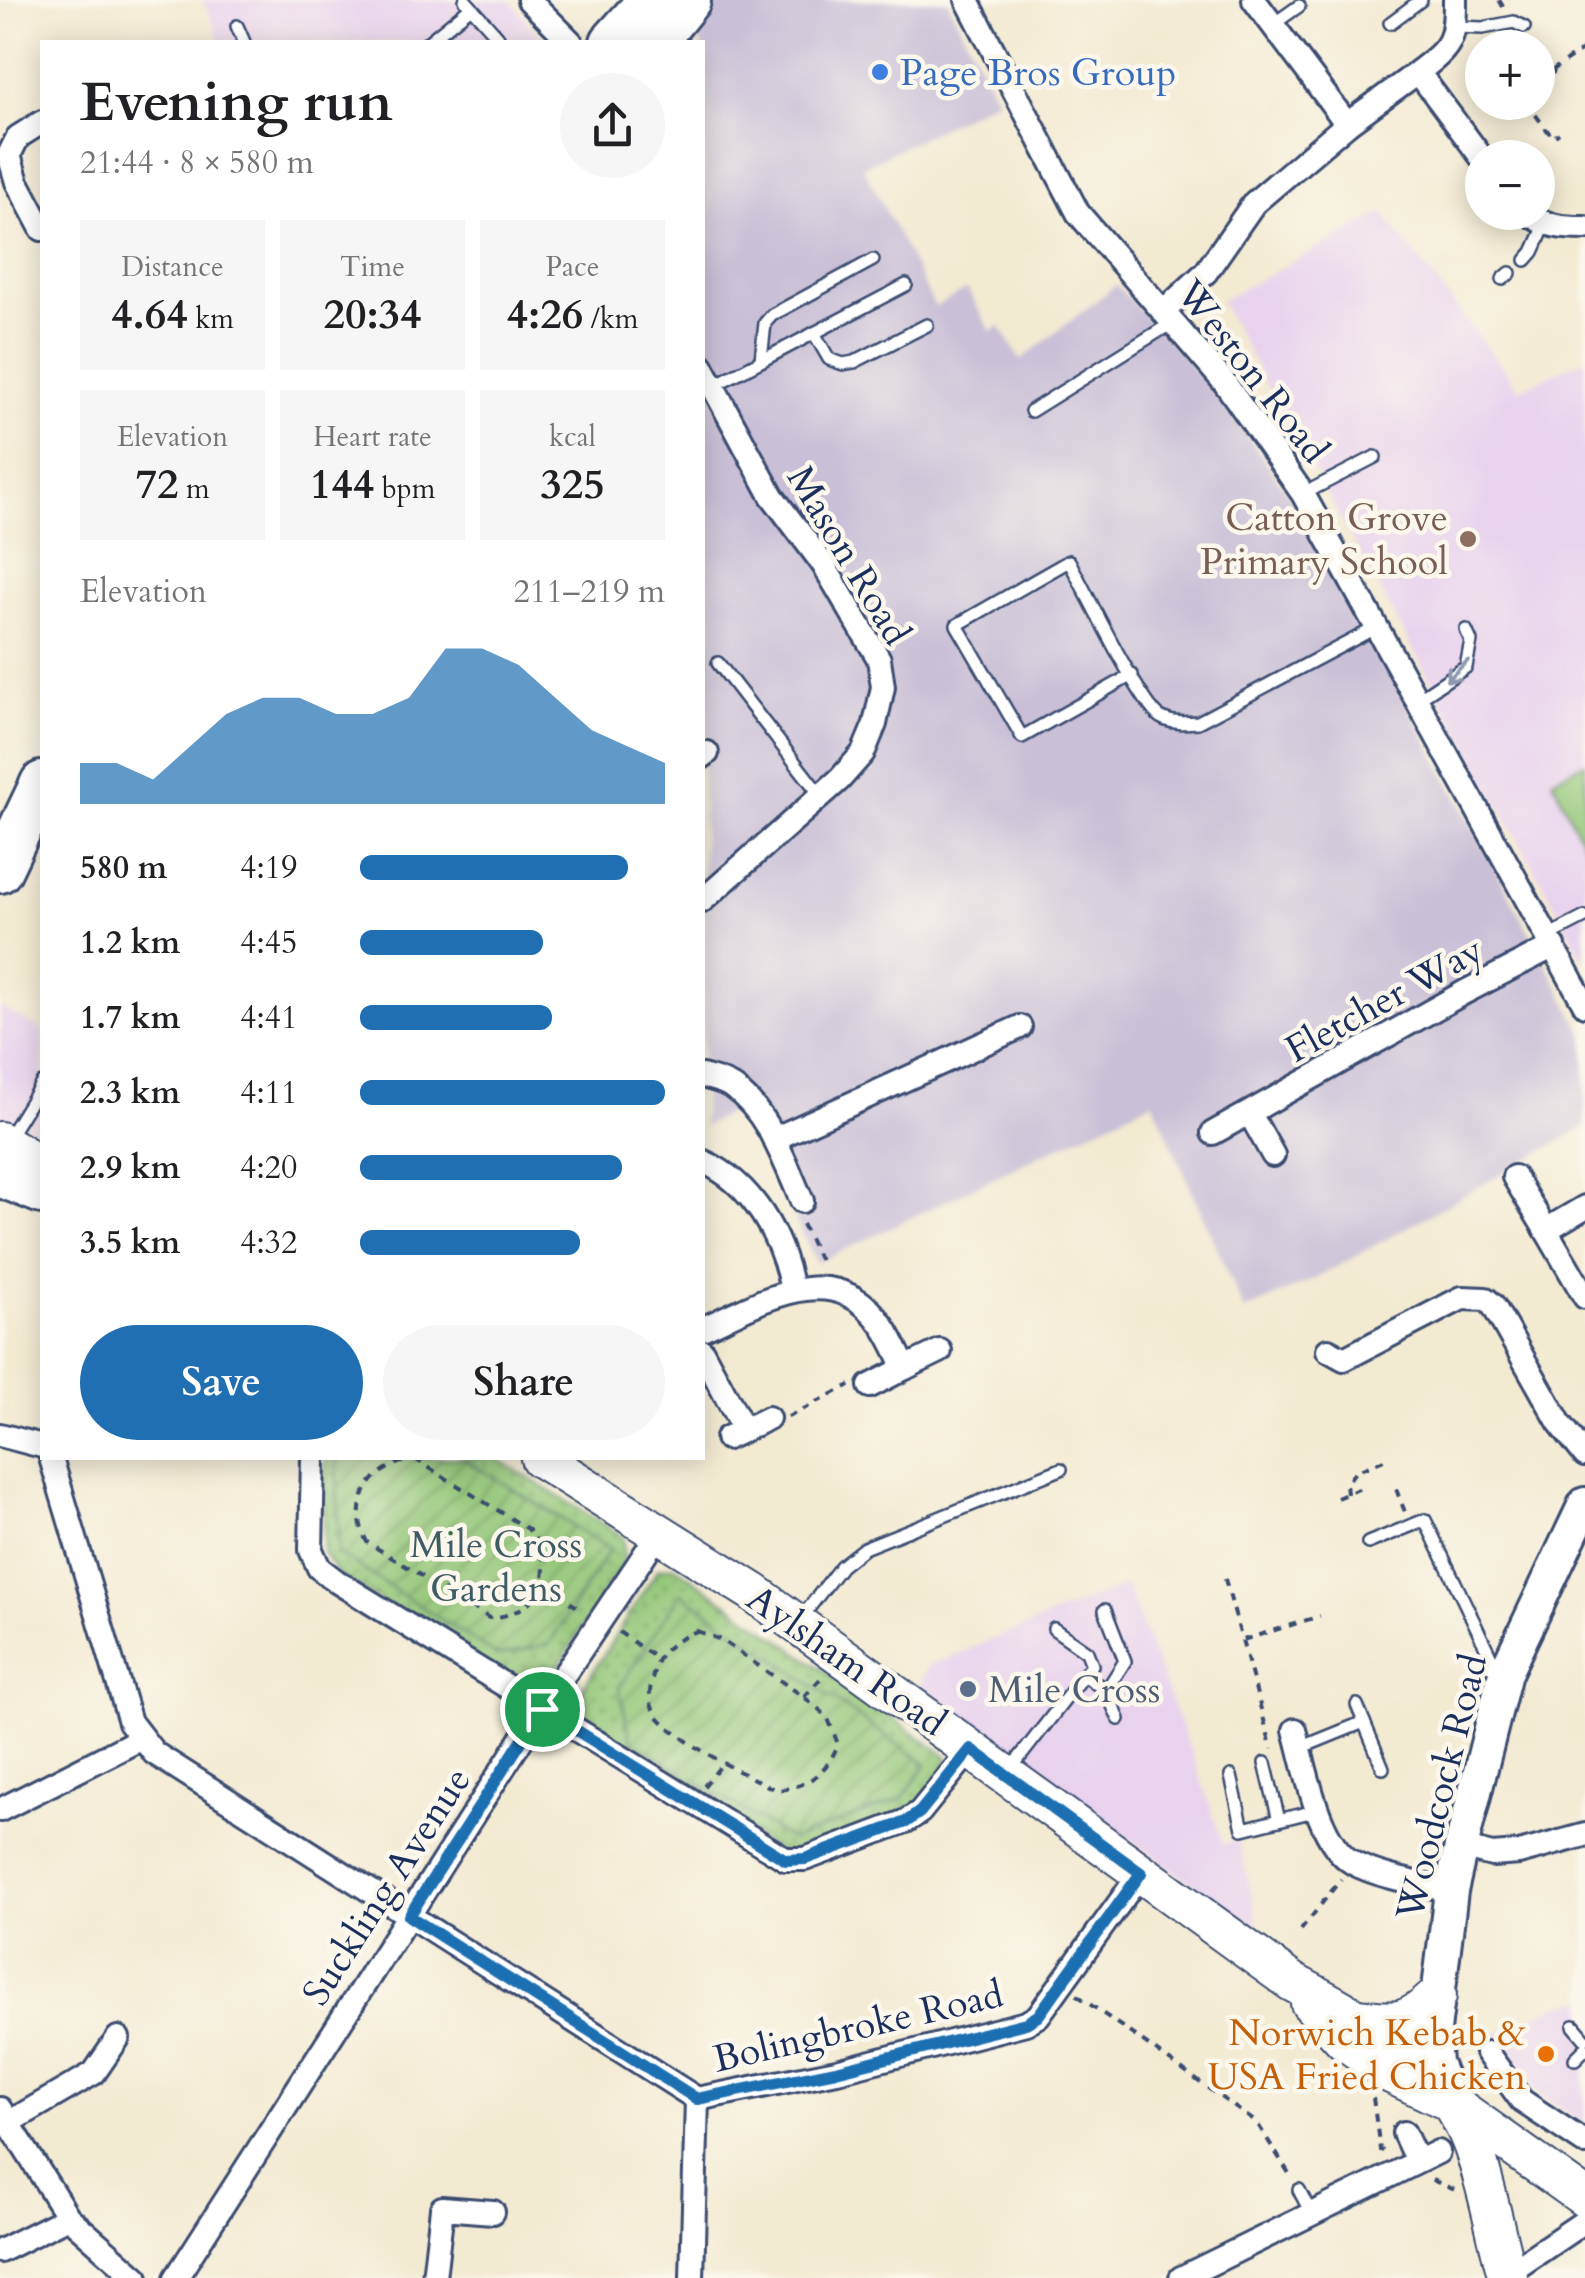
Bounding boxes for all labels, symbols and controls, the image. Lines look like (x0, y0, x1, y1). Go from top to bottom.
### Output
map controls (1465, 30, 1555, 230)
button: + (1465, 30, 1555, 120)
place label: Page Bros Group (900, 47, 1176, 99)
marker: Page Bros Group (869, 61, 891, 83)
text: Evening run (80, 66, 393, 140)
button: share (560, 73, 665, 178)
button: − (1465, 140, 1555, 230)
text: 21:44 · 8 × 580 m (80, 141, 314, 185)
text: Distance (121, 248, 224, 286)
text: Time (340, 248, 405, 286)
text: Pace (545, 248, 600, 286)
street label: Weston Road (1163, 268, 1340, 474)
text: 4.64 (111, 286, 188, 343)
text: 20:34 (323, 286, 422, 343)
text: 4:26 (507, 286, 583, 343)
text: km (188, 300, 234, 338)
text: /km (583, 300, 639, 338)
text: Elevation (117, 418, 228, 456)
text: Heart rate (313, 418, 432, 456)
text: kcal (549, 418, 596, 456)
text: 72 (135, 456, 178, 513)
text: 144 (310, 456, 374, 513)
text: 325 (540, 456, 605, 513)
street label: Mason Road (774, 456, 922, 655)
text: m (178, 470, 210, 508)
text: bpm (374, 470, 435, 508)
place label: Catton Grove Primary School (1200, 492, 1448, 588)
marker: Catton Grove Primary School (1457, 528, 1479, 550)
text: Elevation (80, 570, 207, 614)
text: 211–219 m (513, 570, 665, 614)
one-way arrow (1445, 658, 1470, 683)
text: 580 m (80, 846, 167, 890)
text: 4:19 (240, 846, 297, 890)
text: 1.2 km (80, 921, 180, 965)
text: 4:45 (240, 921, 297, 965)
street label: Fletcher Way (1276, 924, 1493, 1076)
text: 1.7 km (80, 996, 180, 1040)
text: 4:41 (240, 996, 297, 1040)
text: 2.3 km (80, 1071, 180, 1115)
text: 4:11 (240, 1071, 297, 1115)
text: 2.9 km (80, 1146, 180, 1190)
text: 4:20 (240, 1146, 297, 1190)
text: 3.5 km (80, 1221, 180, 1265)
text: 4:32 (240, 1221, 297, 1265)
button: Save (80, 1325, 363, 1440)
button: Share (383, 1325, 665, 1440)
park label: Mile Cross Gardens (410, 1519, 582, 1615)
street label: Aylsham Road (736, 1573, 957, 1749)
street label: Woodcock Road (1384, 1649, 1500, 1927)
place label: Mile Cross (988, 1664, 1160, 1716)
pin (500, 1667, 585, 1752)
marker: Mile Cross (957, 1678, 979, 1700)
icon: arrive (515, 1682, 570, 1737)
street label: Suckling Avenue (290, 1757, 483, 2016)
street label: Bolingbroke Road (708, 1968, 1008, 2086)
place label: Norwich Kebab & USA Fried Chicken (1208, 2007, 1526, 2103)
marker: Norwich Kebab & USA Fried Chicken (1535, 2043, 1557, 2065)

